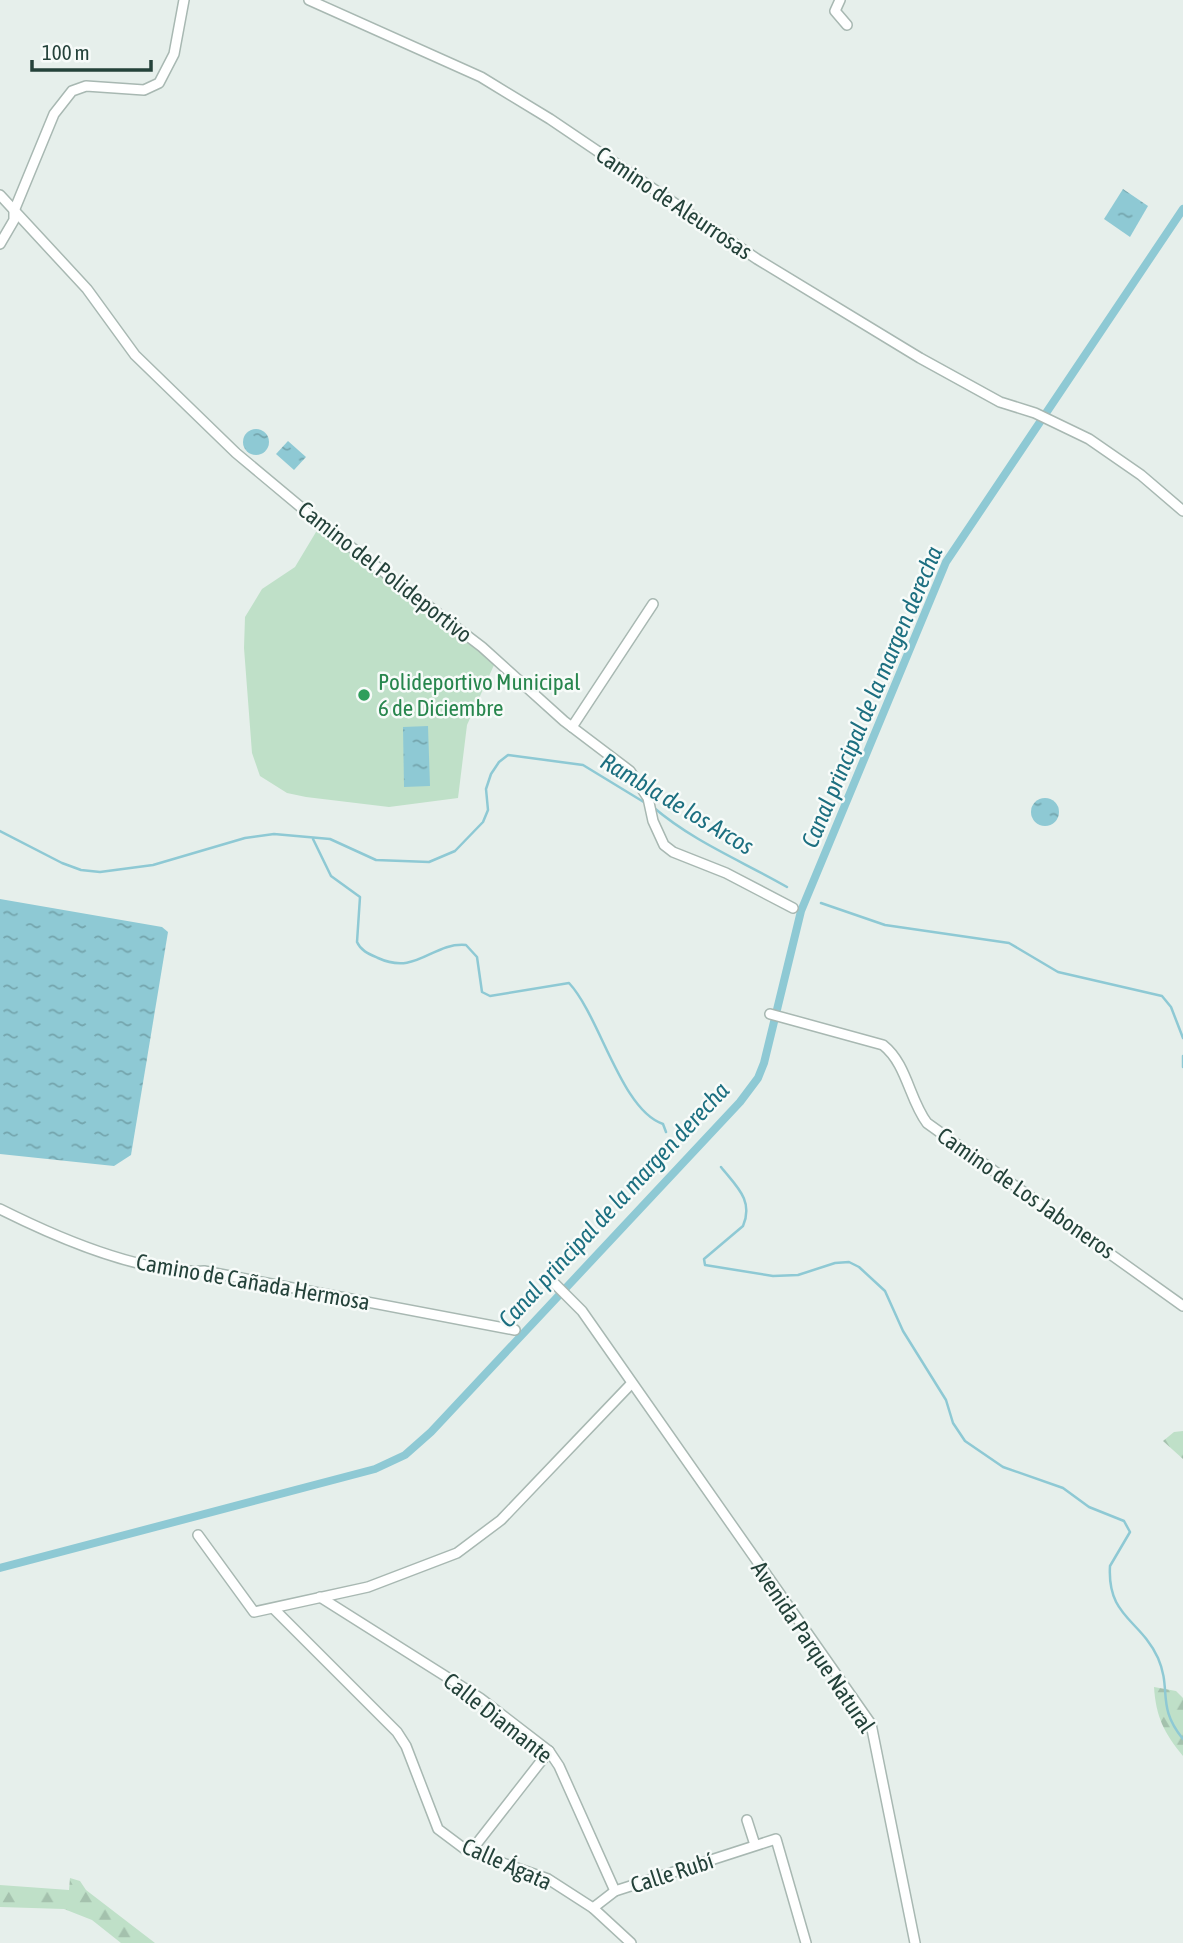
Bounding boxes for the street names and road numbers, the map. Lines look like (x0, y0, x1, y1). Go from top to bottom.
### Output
street label: Camino de Aleurrosas (591, 141, 757, 265)
street label: Camino del Polideportivo (293, 496, 477, 648)
street label: Camino de Los Jaboneros (932, 1122, 1120, 1264)
street label: Camino de Cañada Hermosa (134, 1249, 372, 1315)
street label: Avenida Parque Natural (746, 1556, 880, 1738)
street label: Calle Diamante (438, 1668, 558, 1768)
street label: Calle Ágata (458, 1833, 556, 1895)
street label: Calle Rubí (627, 1847, 717, 1899)

